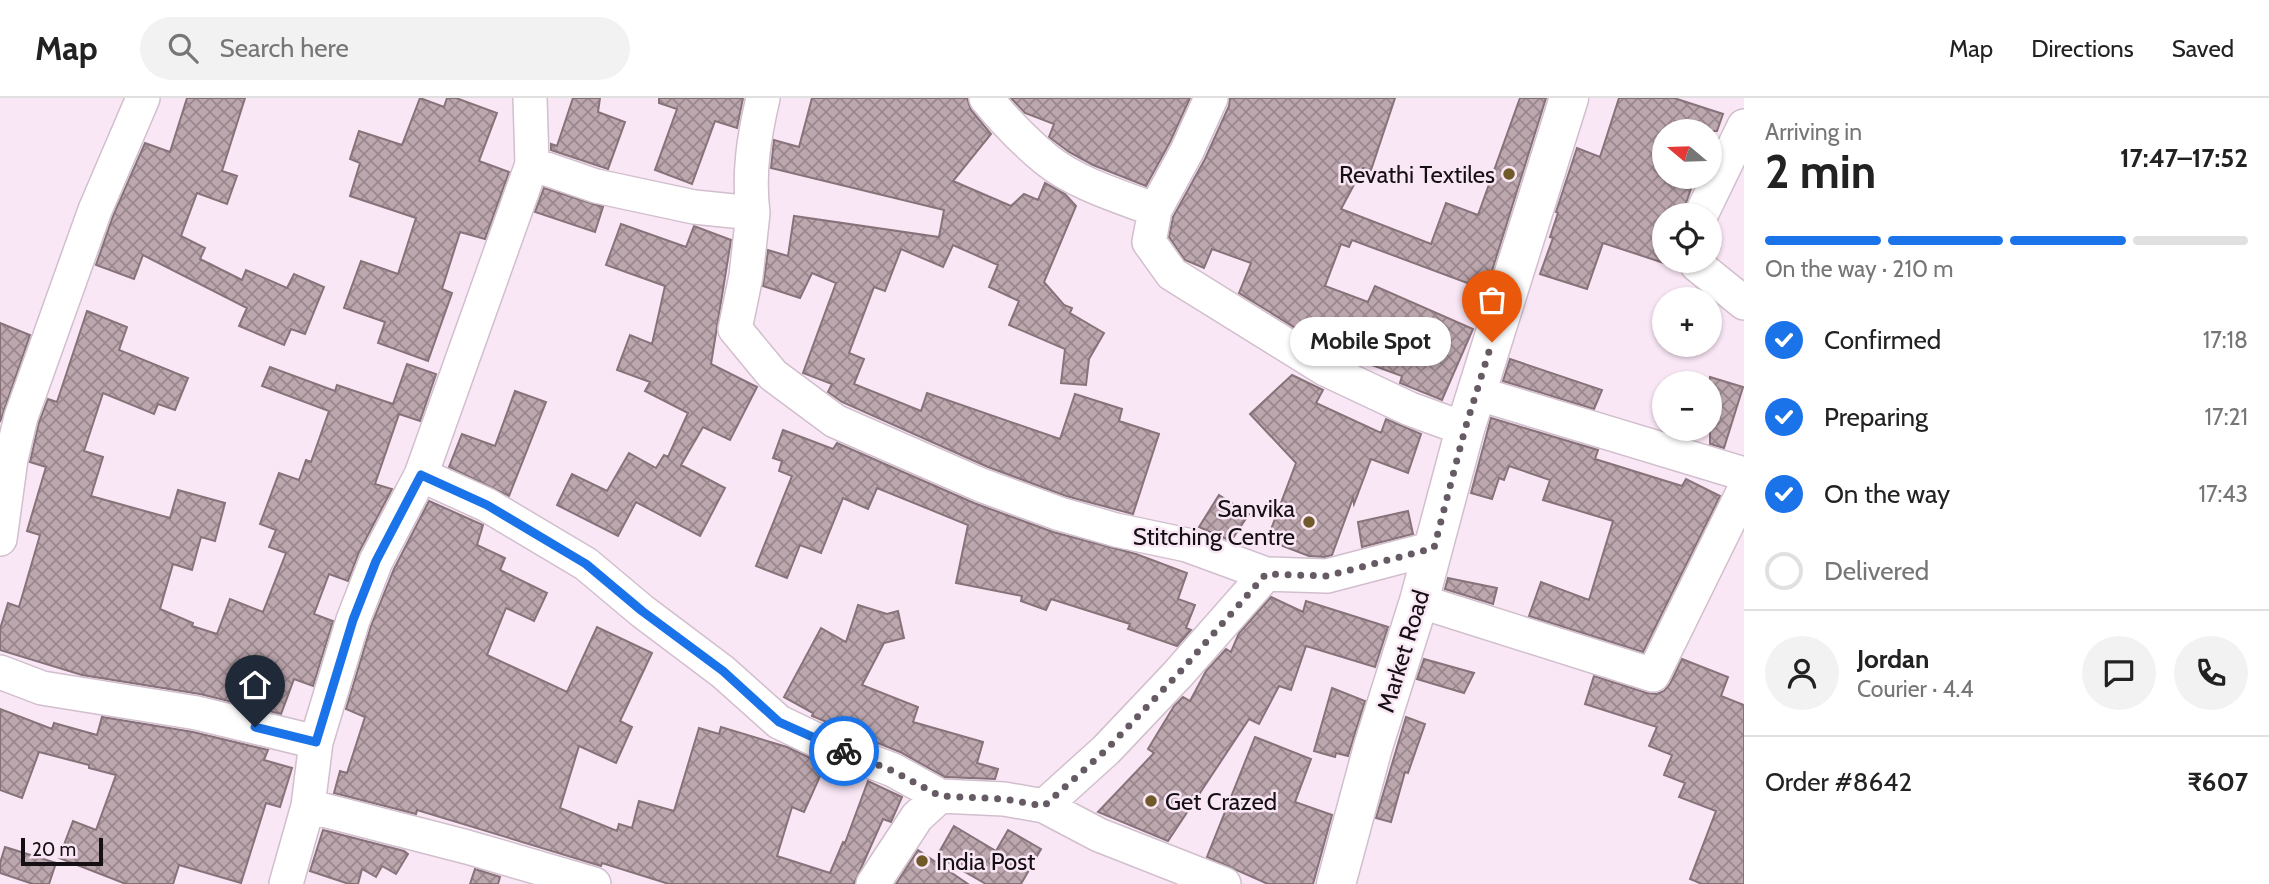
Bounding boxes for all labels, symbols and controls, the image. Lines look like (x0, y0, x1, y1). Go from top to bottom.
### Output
search box (140, 17, 630, 80)
text: Map (35, 28, 98, 68)
icon: search (164, 29, 202, 67)
text: Search here (220, 32, 349, 64)
text: Map (1949, 34, 1993, 63)
text: Directions (2031, 34, 2134, 63)
text: Saved (2172, 34, 2234, 63)
text: Arriving in (1765, 118, 1862, 146)
north arrow (1652, 119, 1722, 189)
map controls (1652, 119, 1722, 441)
text: 17:47–17:52 (2120, 142, 2248, 174)
text: 2 min (1765, 144, 1876, 200)
place label: Revathi Textiles (1339, 160, 1495, 189)
marker: Revathi Textiles (1501, 166, 1517, 182)
button: locate (1652, 203, 1722, 273)
text: On the way · 210 m (1765, 255, 1953, 283)
pin (1462, 270, 1522, 342)
icon: bag (1473, 281, 1511, 319)
button: + (1652, 287, 1722, 357)
callout: Mobile Spot (1289, 317, 1450, 366)
icon: check (1765, 321, 1803, 359)
text: Confirmed (1824, 324, 1941, 356)
text: 17:18 (2203, 326, 2248, 354)
text: Mobile Spot (1310, 327, 1431, 355)
button: − (1652, 371, 1722, 441)
icon: check (1765, 398, 1803, 436)
text: Preparing (1824, 401, 1928, 433)
text: 17:21 (2205, 403, 2248, 431)
icon: check (1765, 475, 1803, 513)
text: On the way (1824, 478, 1950, 510)
text: 17:43 (2198, 480, 2248, 508)
place label: Sanvika Stitching Centre (1133, 494, 1295, 551)
marker: Sanvika Stitching Centre (1301, 514, 1317, 530)
text: Delivered (1824, 555, 1929, 587)
street label: Market Road (1371, 586, 1435, 716)
button: person (1765, 636, 1839, 710)
button: chat (2082, 636, 2156, 710)
button: phone (2174, 636, 2248, 710)
text: Jordan (1857, 643, 1929, 675)
pin (225, 655, 285, 727)
icon: home (236, 666, 274, 704)
text: Courier · 4.4 (1857, 675, 1974, 703)
courier (809, 716, 879, 786)
icon: bike (825, 732, 863, 770)
text: Order #8642 (1765, 766, 1912, 798)
text: ₹607 (2188, 766, 2248, 798)
place label: Get Crazed (1165, 787, 1277, 816)
marker: Get Crazed (1143, 793, 1159, 809)
scale bar (21, 835, 103, 867)
text: 20 m (32, 838, 76, 861)
place label: India Post (936, 847, 1035, 876)
marker: India Post (914, 853, 930, 869)

